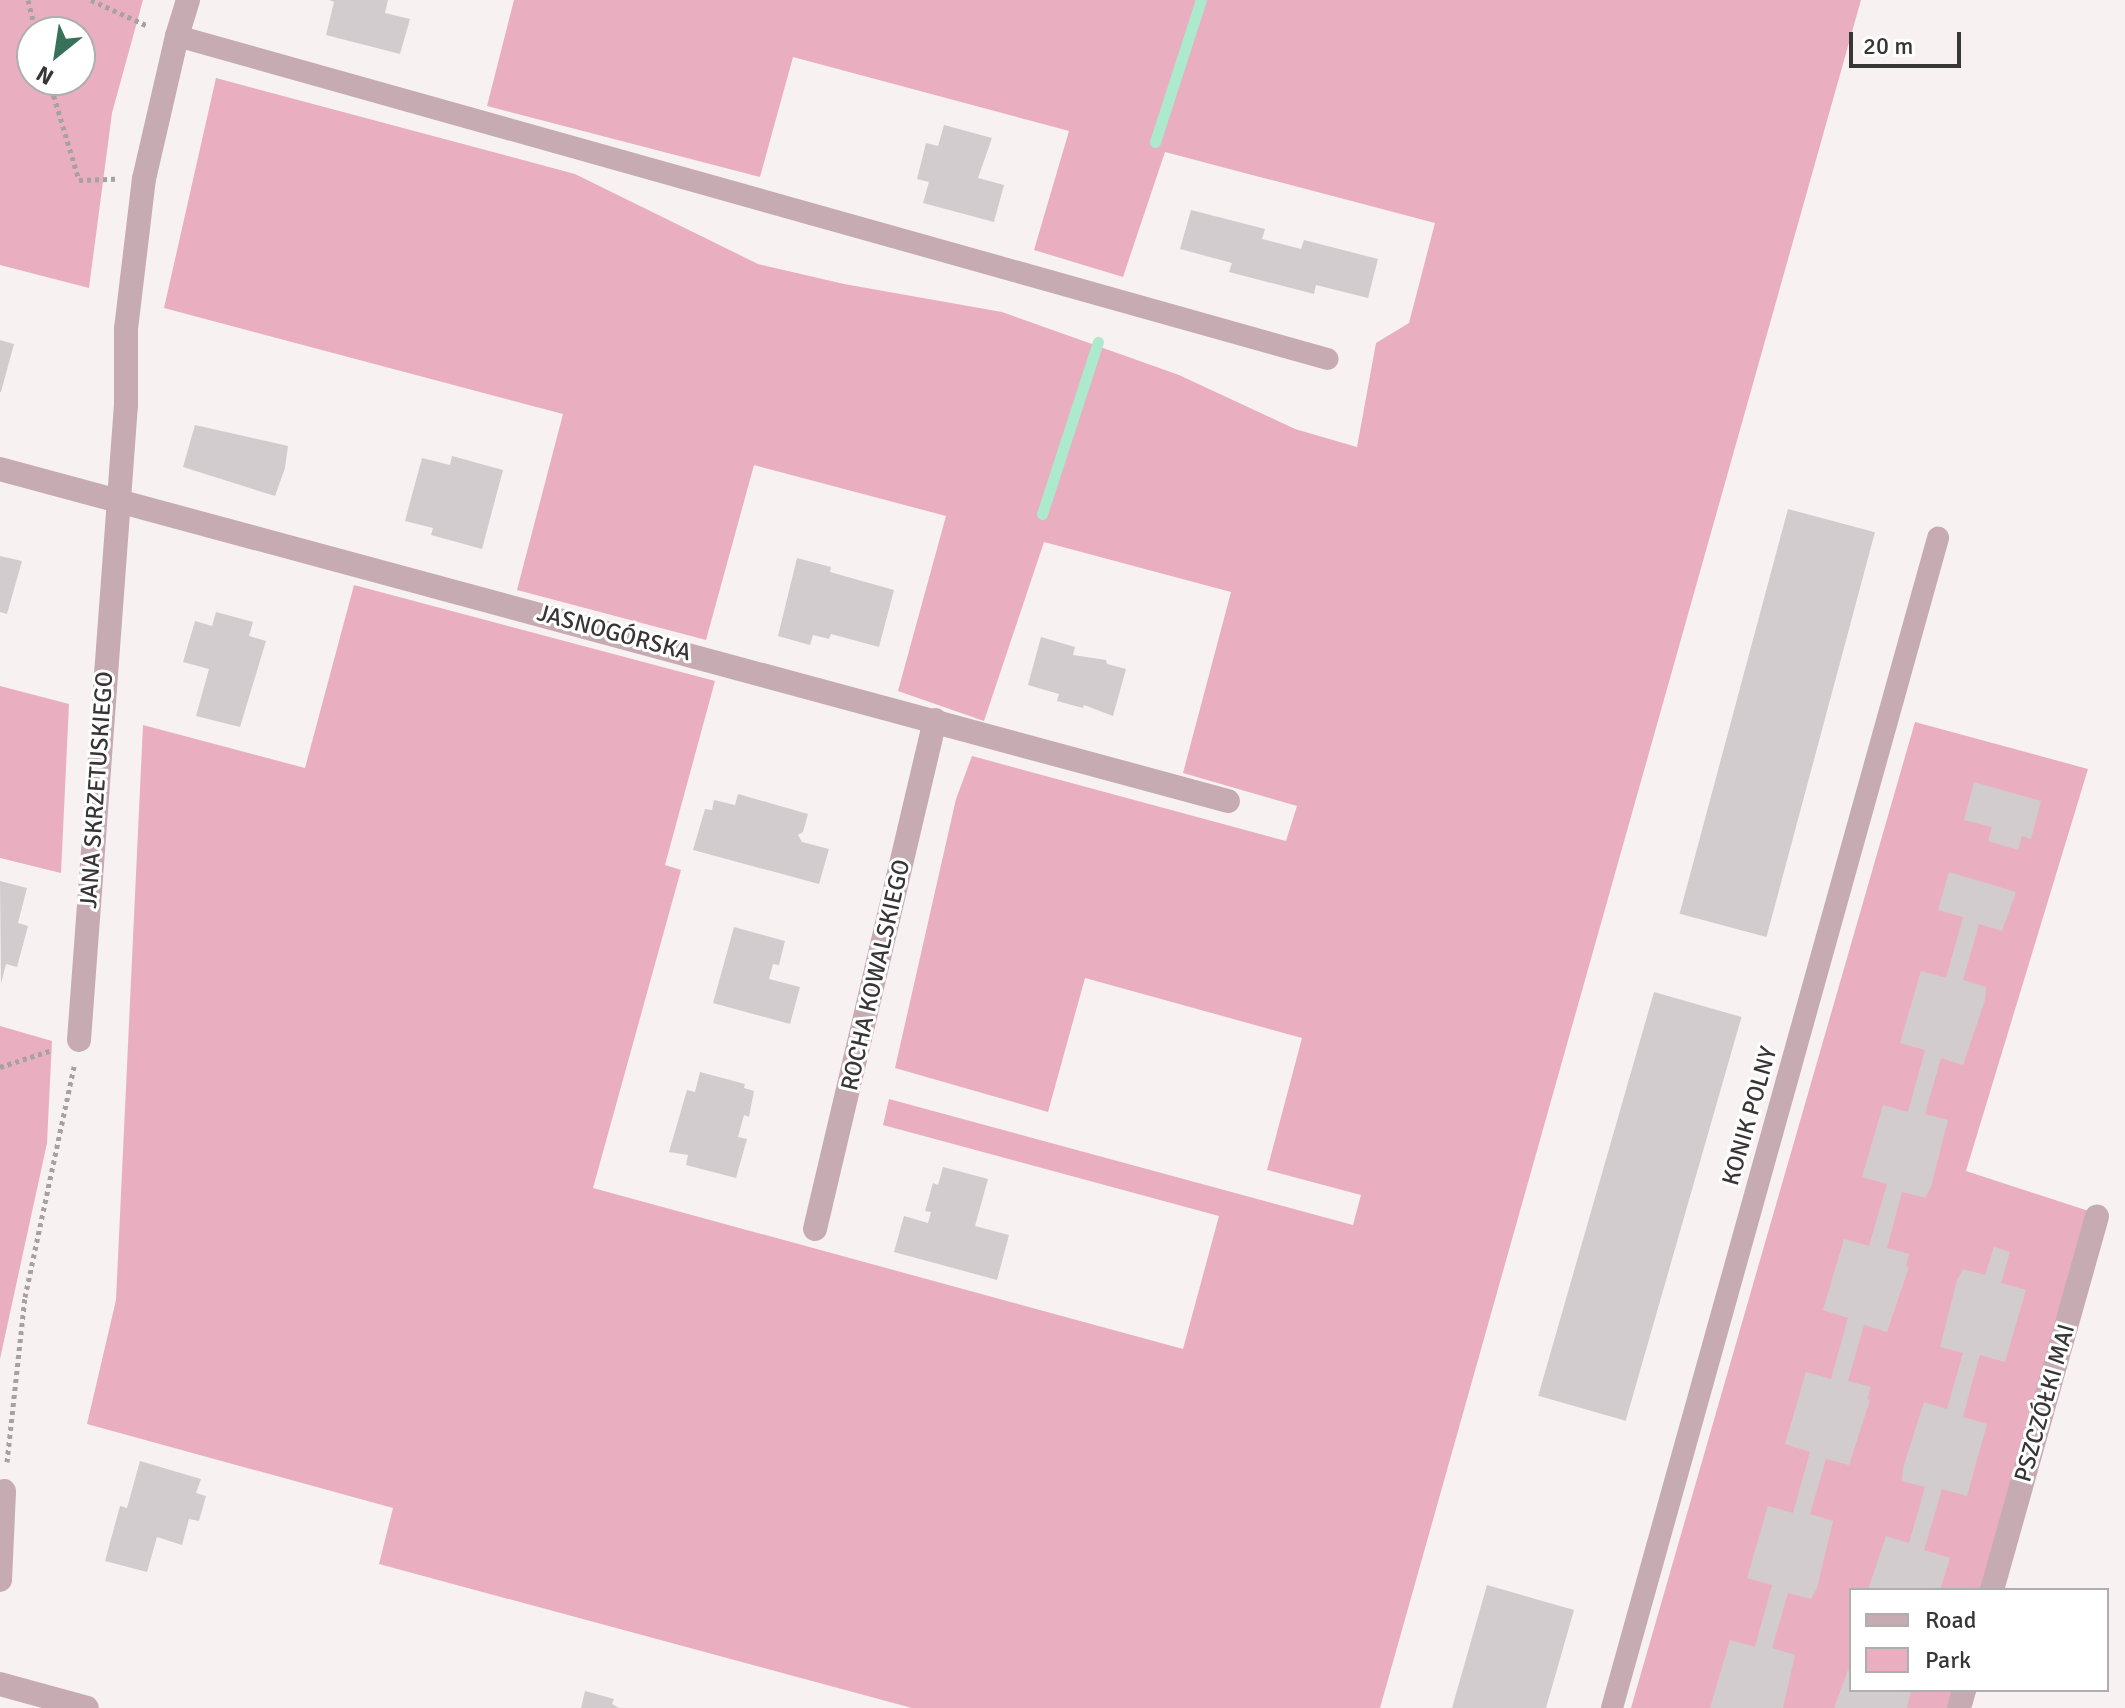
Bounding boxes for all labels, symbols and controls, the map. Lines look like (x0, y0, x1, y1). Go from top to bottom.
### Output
north arrow (16, 16, 96, 96)
scale bar (1853, 16, 1965, 66)
text: 20 m (1863, 31, 1913, 61)
text: N (31, 60, 58, 91)
street label: JASNOGÓRSKA (534, 599, 694, 667)
street label: JANA SKRZETUSKIEGO (74, 671, 120, 909)
street label: ROCHA KOWALSKIEGO (835, 857, 917, 1093)
street label: KONIK POLNY (1716, 1043, 1784, 1189)
street label: PSZCZÓŁKI MAI (2009, 1321, 2081, 1485)
legend (1849, 1588, 2109, 1692)
text: Road (1925, 1605, 1976, 1635)
text: Park (1925, 1645, 1971, 1675)

